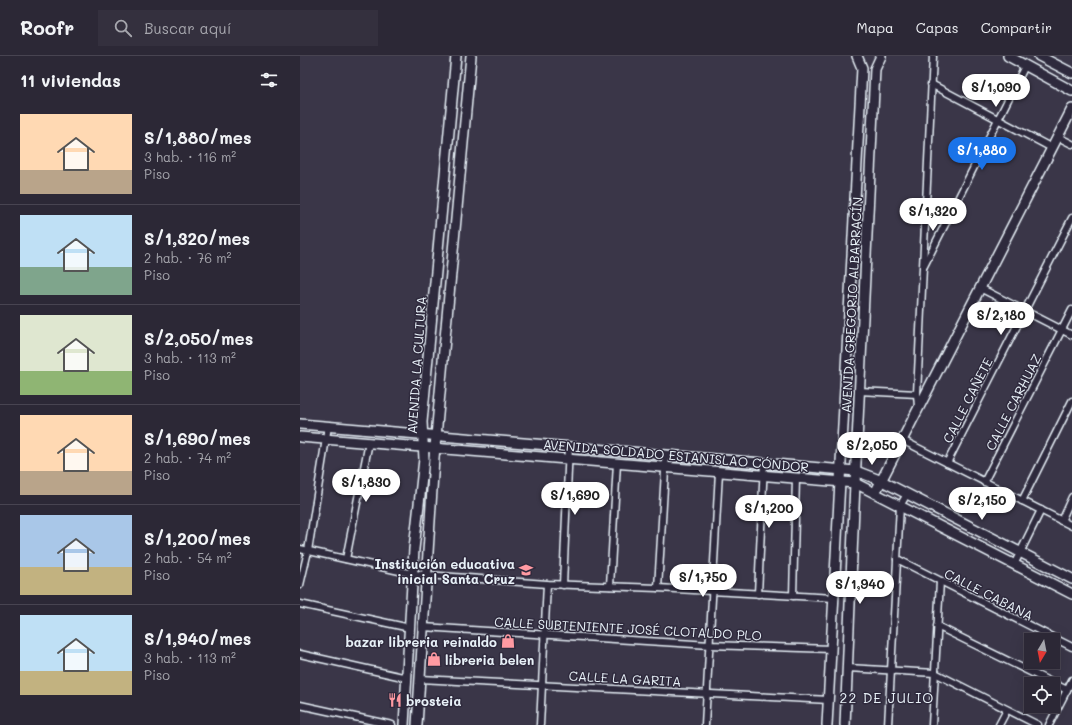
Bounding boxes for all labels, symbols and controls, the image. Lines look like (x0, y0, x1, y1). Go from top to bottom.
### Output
search box (98, 10, 378, 46)
text: Roofr (20, 15, 74, 40)
icon: search (112, 17, 134, 39)
text: Buscar aquí (144, 18, 231, 38)
text: Mapa (857, 18, 894, 37)
text: Capas (916, 18, 959, 37)
text: Compartir (981, 18, 1052, 37)
text: 11 viviendas (20, 69, 121, 91)
icon: filters (258, 69, 280, 91)
pin: S/1,090 (959, 74, 1033, 108)
text: S/1,090 (971, 78, 1021, 95)
text: S/1,880/mes (144, 126, 251, 148)
icon: home (52, 130, 100, 178)
pin: S/1,880 (945, 137, 1019, 171)
text: S/1,880 (957, 141, 1007, 158)
text: 3 hab. · 116 m² (144, 148, 236, 165)
text: Piso (144, 165, 170, 182)
street label: AVENIDA GREGORIO ALBARRACÍN (837, 196, 865, 414)
pin: S/1,320 (896, 198, 970, 232)
text: S/1,320 (909, 202, 957, 219)
text: S/1,320/mes (144, 227, 250, 249)
icon: home (52, 231, 100, 279)
text: 2 hab. · 76 m² (144, 249, 231, 266)
text: Piso (144, 266, 170, 283)
street label: AVENIDA LA CULTURA (403, 295, 429, 435)
pin: S/2,180 (964, 302, 1038, 336)
text: S/2,180 (976, 306, 1026, 323)
text: S/2,050/mes (144, 327, 253, 349)
icon: home (52, 331, 100, 379)
text: 3 hab. · 113 m² (144, 349, 236, 366)
street label: CALLE CARHUAZ (981, 351, 1045, 453)
street label: CALLE CAÑETE (938, 354, 996, 446)
text: Piso (144, 366, 170, 383)
text: S/1,690/mes (144, 427, 251, 449)
icon: home (52, 431, 100, 479)
pin: S/2,050 (835, 432, 909, 466)
street label: AVENIDA SOLDADO ESTANISLAO CÓNDOR (542, 435, 810, 475)
text: S/2,050 (846, 436, 898, 453)
text: 2 hab. · 74 m² (144, 449, 231, 466)
text: Piso (144, 466, 170, 483)
pin: S/1,830 (329, 469, 403, 503)
text: S/1,830 (341, 473, 391, 490)
pin: S/1,690 (538, 482, 612, 516)
text: S/1,690 (550, 486, 600, 503)
pin: S/2,150 (945, 487, 1019, 521)
text: S/2,150 (958, 491, 1006, 508)
pin: S/1,200 (732, 495, 806, 529)
text: S/1,200 (744, 499, 794, 516)
text: S/1,200/mes (144, 527, 251, 549)
icon: home (52, 531, 100, 579)
text: 2 hab. · 54 m² (144, 549, 232, 566)
place label: Institución educativa inicial Santa Cruz (374, 555, 515, 587)
school or university icon: Institución educativa inicial Santa Cruz (518, 562, 534, 578)
pin: S/1,750 (666, 564, 740, 598)
street label: CALLE CABANA (942, 564, 1036, 624)
text: Piso (144, 566, 170, 583)
text: S/1,750 (679, 568, 727, 585)
pin: S/1,940 (823, 571, 897, 605)
text: S/1,940 (835, 575, 885, 592)
street label: CALLE SUBTENIENTE JOSÉ CLOTALDO PLO (494, 613, 762, 643)
text: S/1,940/mes (144, 627, 251, 649)
icon: home (52, 631, 100, 679)
place label: bazar libreria reinaldo (345, 633, 497, 650)
shop icon: bazar libreria reinaldo (500, 633, 516, 649)
north arrow (1024, 633, 1060, 669)
map controls (1024, 633, 1060, 713)
text: 3 hab. · 113 m² (144, 649, 236, 666)
shop icon: libreria belen (426, 651, 442, 667)
place label: libreria belen (445, 651, 534, 668)
text: Piso (144, 666, 170, 683)
street label: CALLE LA GARITA (568, 667, 682, 689)
button: locate (1024, 677, 1060, 713)
district label: 22 DE JULIO (840, 688, 934, 707)
restaurant icon: brosteia (387, 692, 403, 708)
place label: brosteia (406, 692, 461, 709)

